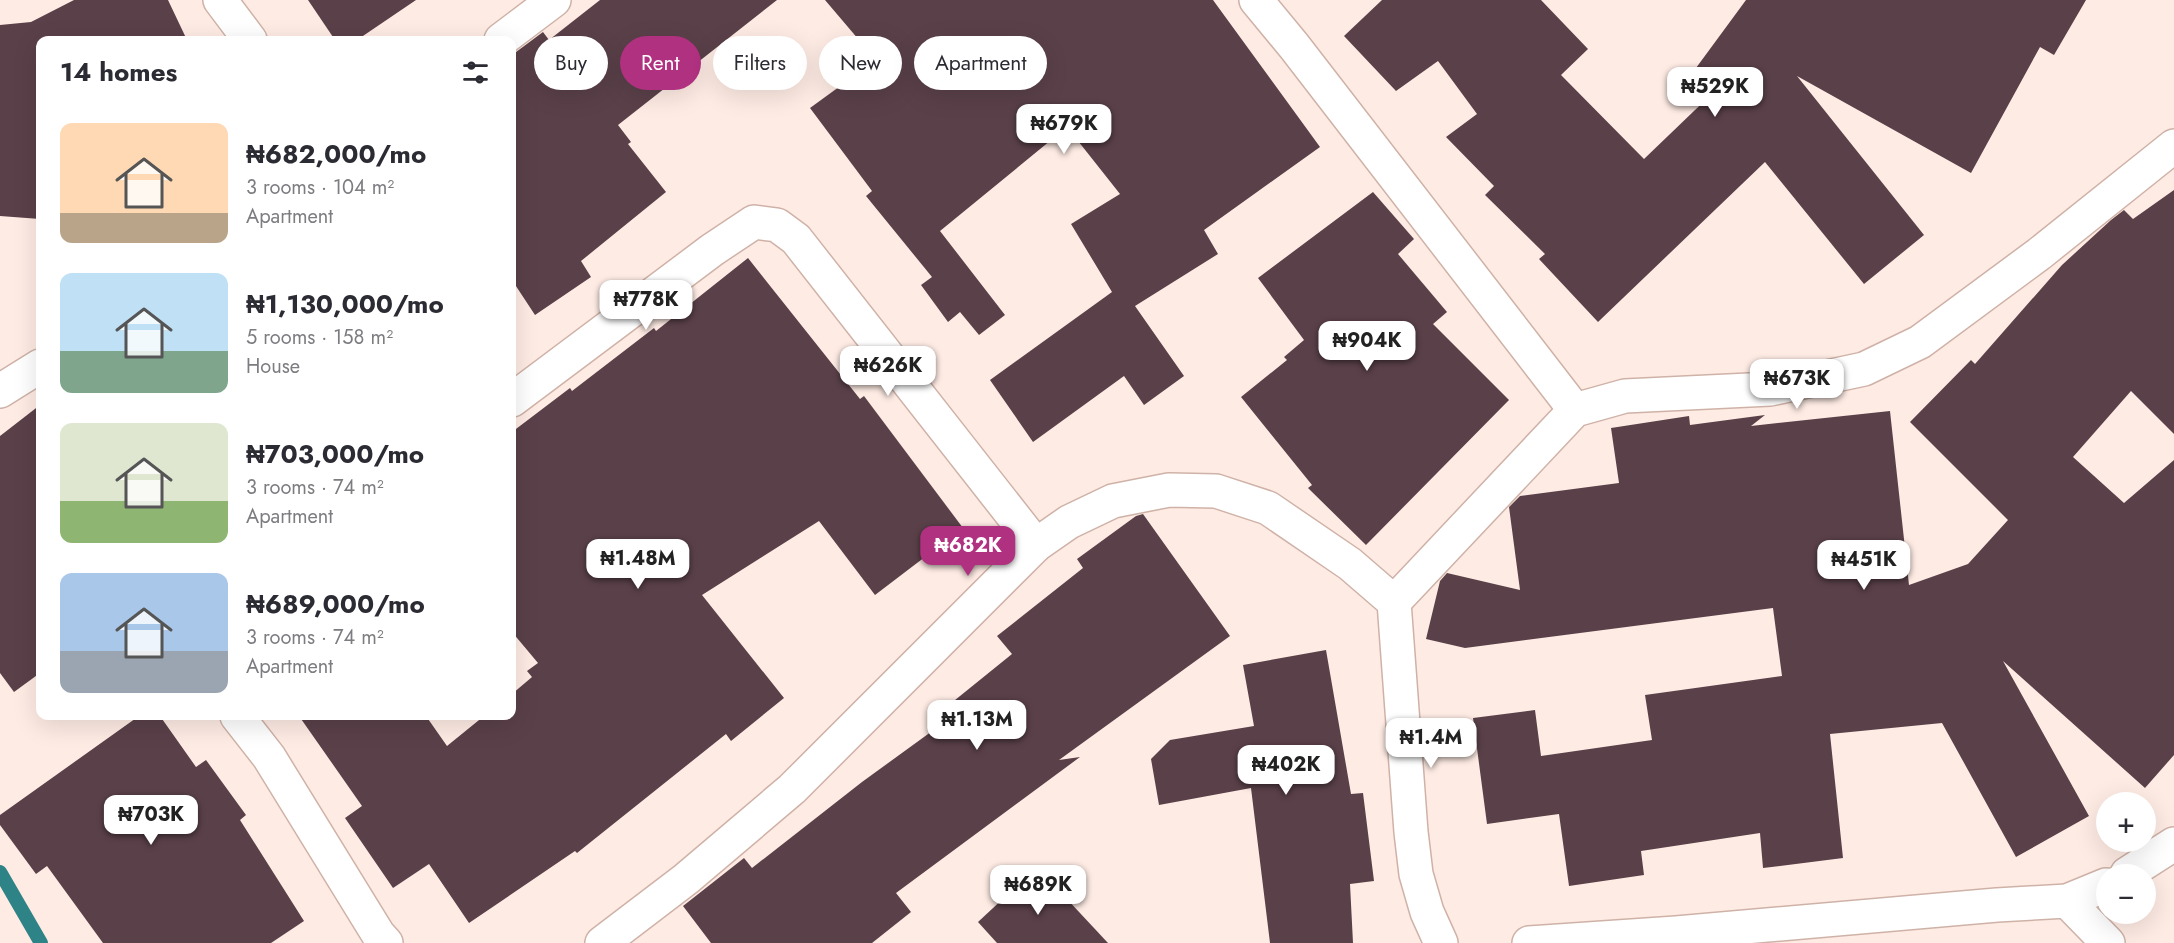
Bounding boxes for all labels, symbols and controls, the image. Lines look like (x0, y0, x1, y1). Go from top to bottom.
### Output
chip: Buy (534, 36, 608, 90)
chip: Rent (620, 36, 701, 90)
chip: Filters (713, 36, 807, 90)
chip: New (819, 36, 902, 90)
chip: Apartment (914, 36, 1047, 90)
text: 14 homes (60, 53, 177, 91)
icon: filters (459, 56, 492, 89)
pin: ₦529K (1673, 67, 1757, 118)
text: ₦529K (1681, 72, 1749, 101)
pin: ₦679K (1022, 104, 1106, 155)
text: ₦679K (1030, 109, 1098, 138)
text: ₦682,000/mo (246, 135, 426, 173)
icon: home (108, 147, 180, 219)
text: 3 rooms · 104 m² (246, 173, 394, 202)
text: Apartment (246, 202, 333, 231)
pin: ₦778K (604, 280, 688, 331)
text: ₦1,130,000/mo (246, 285, 444, 323)
text: ₦778K (613, 285, 679, 314)
icon: home (108, 297, 180, 369)
pin: ₦904K (1325, 321, 1409, 372)
text: 5 rooms · 158 m² (246, 323, 393, 352)
text: ₦904K (1332, 326, 1402, 355)
pin: ₦626K (846, 346, 930, 397)
text: ₦626K (854, 351, 922, 380)
text: House (246, 352, 300, 381)
pin: ₦673K (1755, 359, 1839, 410)
text: ₦673K (1764, 364, 1830, 393)
text: ₦703,000/mo (246, 435, 424, 473)
icon: home (108, 447, 180, 519)
text: 3 rooms · 74 m² (246, 473, 384, 502)
text: Apartment (246, 502, 333, 531)
pin: ₦682K (926, 526, 1010, 577)
text: ₦682K (934, 531, 1002, 560)
pin: ₦1.48M (589, 539, 687, 590)
pin: ₦451K (1822, 540, 1906, 591)
text: ₦1.48M (600, 544, 676, 573)
text: ₦451K (1831, 545, 1897, 574)
text: ₦689,000/mo (246, 585, 425, 623)
icon: home (108, 597, 180, 669)
text: 3 rooms · 74 m² (246, 623, 384, 652)
text: Apartment (246, 652, 333, 681)
pin: ₦1.13M (928, 700, 1026, 751)
text: ₦1.13M (941, 705, 1013, 734)
pin: ₦1.4M (1389, 718, 1473, 769)
text: ₦1.4M (1400, 723, 1462, 752)
pin: ₦402K (1244, 745, 1328, 796)
text: ₦402K (1252, 750, 1320, 779)
map controls (2096, 792, 2156, 924)
button: + (2096, 792, 2156, 852)
pin: ₦703K (109, 795, 193, 846)
text: ₦703K (118, 800, 184, 829)
button: − (2096, 864, 2156, 924)
pin: ₦689K (996, 865, 1080, 916)
text: ₦689K (1004, 870, 1072, 899)

